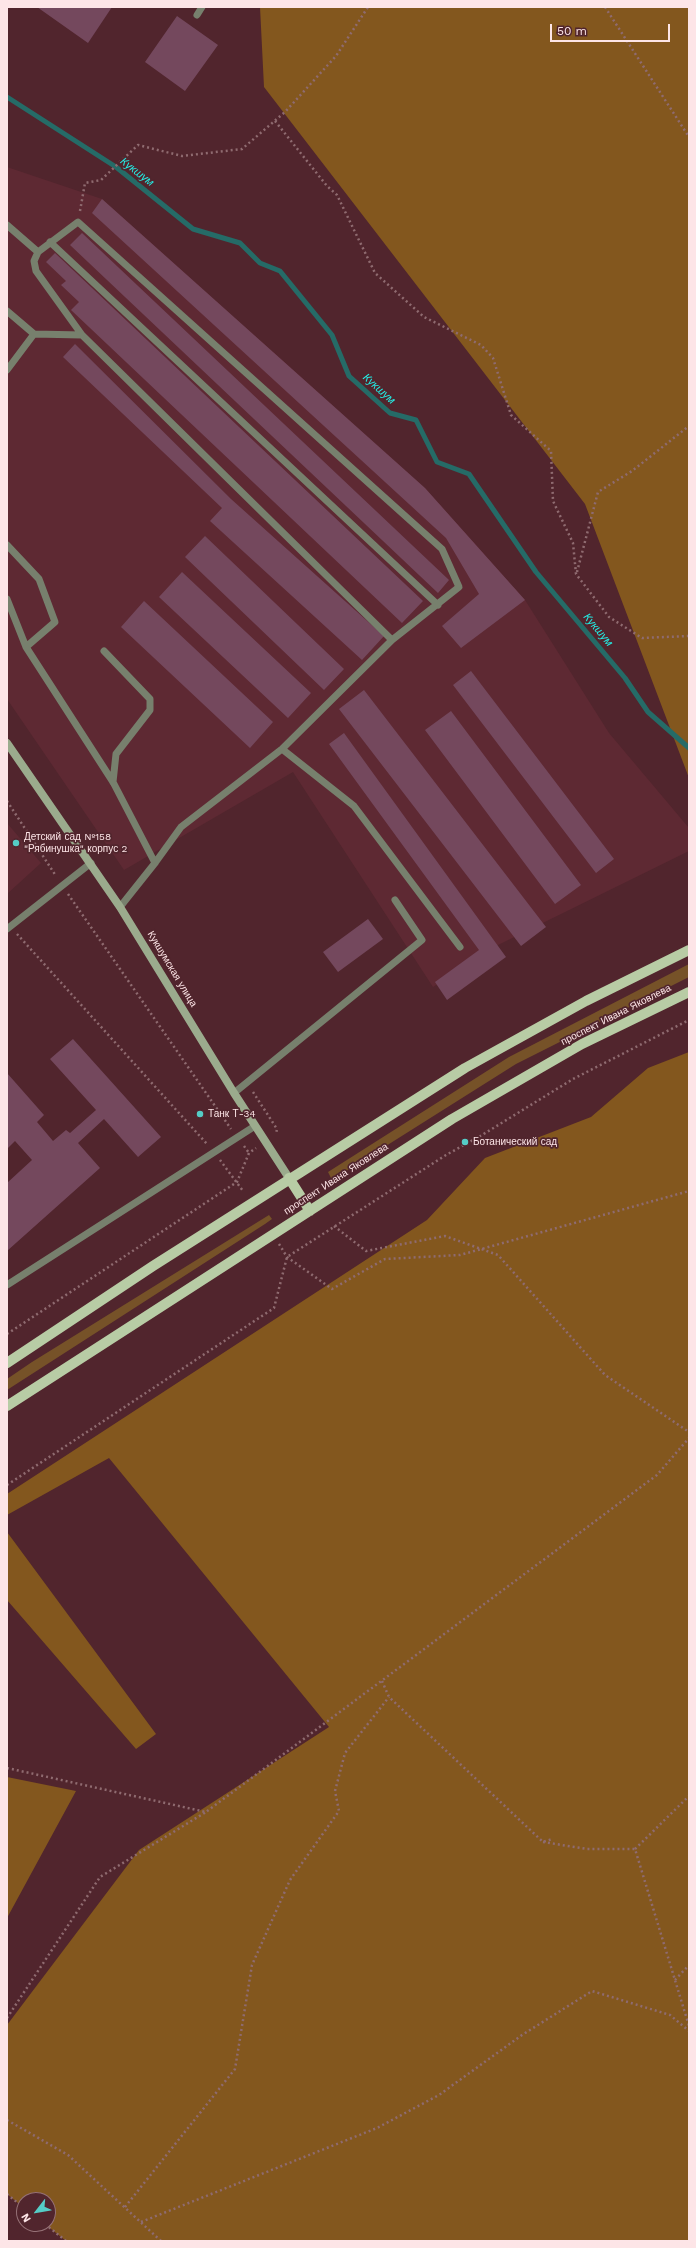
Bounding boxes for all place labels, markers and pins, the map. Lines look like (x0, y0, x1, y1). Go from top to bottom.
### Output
place label: Детский сад №158 "Рябинушка" корпус 2 (24, 831, 127, 854)
marker: Детский сад №158 "Рябинушка" корпус 2 (11, 838, 21, 848)
place label: Танк Т-34 (208, 1108, 256, 1120)
marker: Танк Т-34 (195, 1109, 205, 1119)
place label: Ботанический сад (473, 1136, 557, 1148)
marker: Ботанический сад (460, 1137, 470, 1147)

